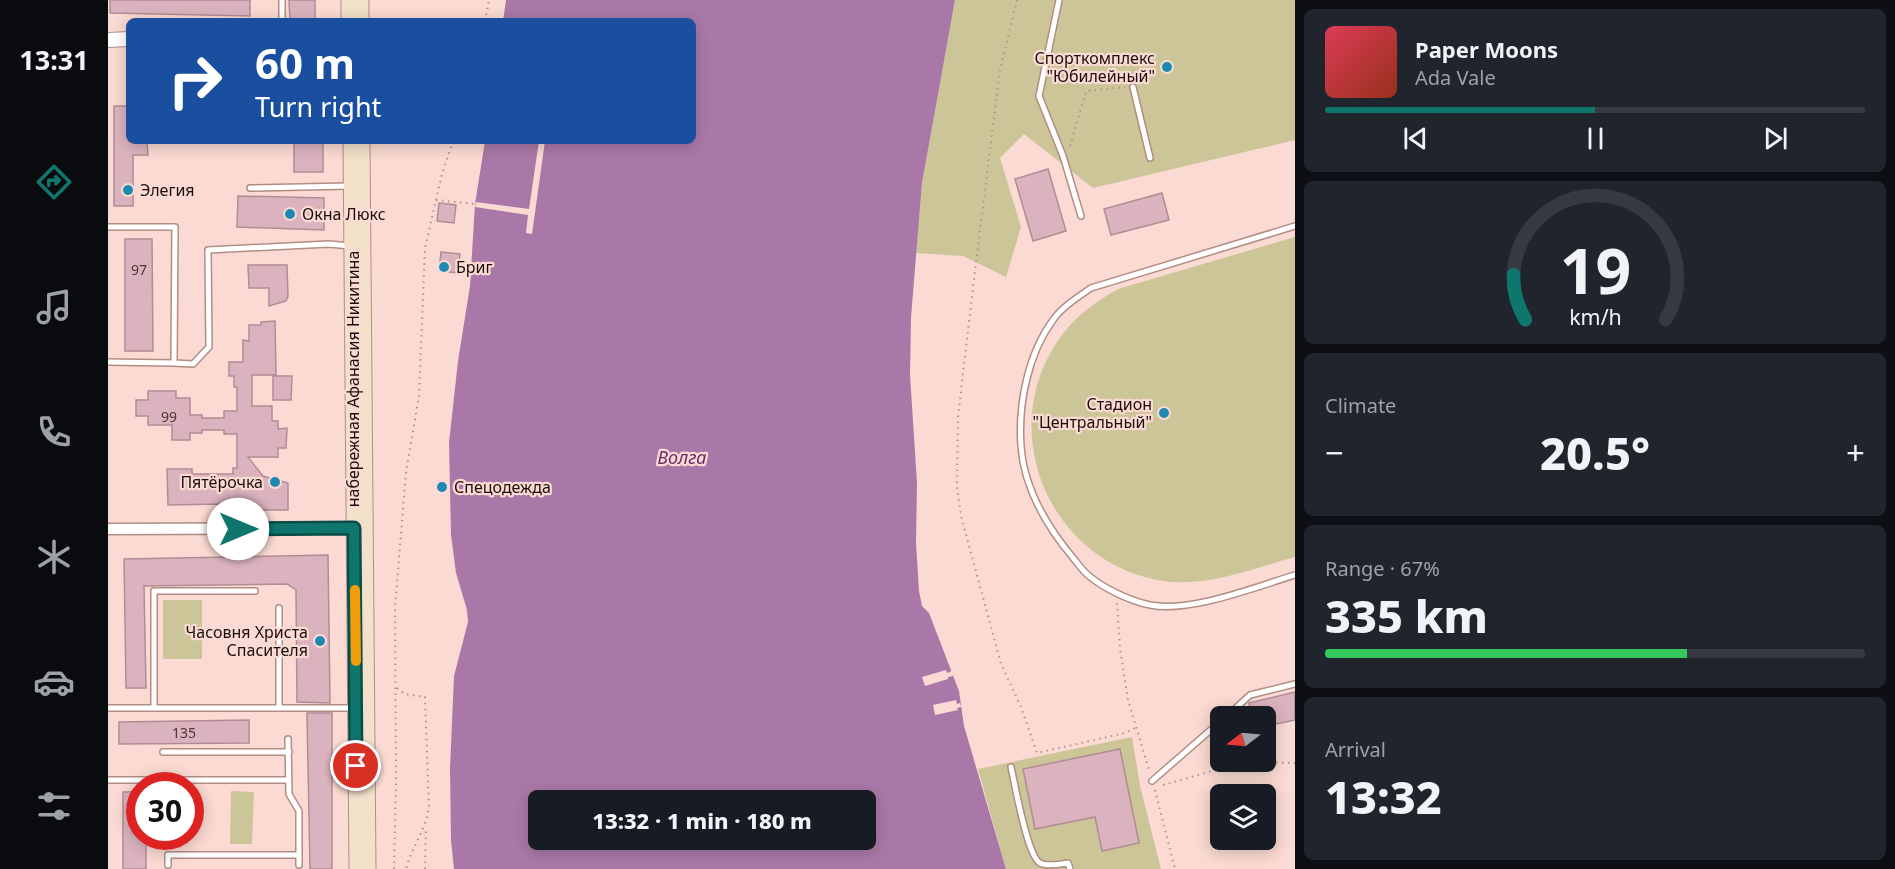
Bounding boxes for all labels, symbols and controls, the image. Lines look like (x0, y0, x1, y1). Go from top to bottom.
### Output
text: 60 m (255, 34, 355, 91)
text: Paper Moons (1415, 34, 1558, 64)
text: 13:31 (19, 41, 89, 78)
icon: right (156, 42, 234, 120)
place label: Спорткомплекс "Юбилейный" (1035, 47, 1155, 87)
marker: Спорткомплекс "Юбилейный" (1160, 60, 1174, 74)
text: Ada Vale (1415, 64, 1496, 91)
text: Turn right (255, 88, 381, 125)
icon: previous (1399, 122, 1432, 155)
icon: pause (1579, 122, 1612, 155)
icon: next (1759, 122, 1792, 155)
icon: directions (33, 161, 75, 203)
place label: Элегия (140, 179, 195, 201)
marker: Элегия (121, 183, 135, 197)
place label: Окна Люкс (302, 203, 386, 225)
marker: Окна Люкс (283, 207, 297, 221)
text: 19 (1559, 227, 1631, 312)
street label: набережная Афанасия Никитина (342, 251, 364, 507)
place label: Бриг (456, 256, 493, 278)
house number: 97 (131, 260, 147, 279)
marker: Бриг (437, 260, 451, 274)
icon: music (33, 286, 75, 328)
text: km/h (1569, 302, 1621, 331)
text: Climate (1325, 392, 1396, 419)
place label: Стадион "Центральный" (1032, 393, 1152, 433)
marker: Стадион "Центральный" (1157, 406, 1171, 420)
house number: 99 (161, 407, 177, 426)
icon: phone (33, 411, 75, 453)
text: 20.5° (1540, 422, 1650, 483)
text: − (1325, 430, 1344, 475)
text: + (1846, 430, 1865, 475)
water label: Волга (657, 445, 707, 469)
place label: Пятёрочка (180, 471, 263, 493)
marker: Пятёрочка (268, 475, 282, 489)
place label: Спецодежда (454, 476, 551, 498)
marker: Спецодежда (435, 480, 449, 494)
position arrow (206, 497, 270, 561)
icon: climate (33, 536, 75, 578)
text: Range · 67% (1325, 555, 1440, 582)
text: 335 km (1325, 585, 1488, 646)
place label: Часовня Христа Спасителя (186, 621, 308, 661)
marker: Часовня Христа Спасителя (313, 634, 327, 648)
icon: car (33, 661, 75, 703)
north arrow (1210, 706, 1276, 772)
map controls (1210, 706, 1276, 850)
house number: 135 (172, 723, 196, 742)
text: Arrival (1325, 736, 1386, 763)
pin (330, 740, 381, 791)
icon: arrive (339, 749, 372, 782)
text: 13:32 (1325, 766, 1442, 827)
speed limit sign: 30 (126, 772, 204, 850)
button: layers (1210, 784, 1276, 850)
icon: filters (33, 785, 75, 827)
text: 13:32 · 1 min · 180 m (592, 805, 812, 835)

